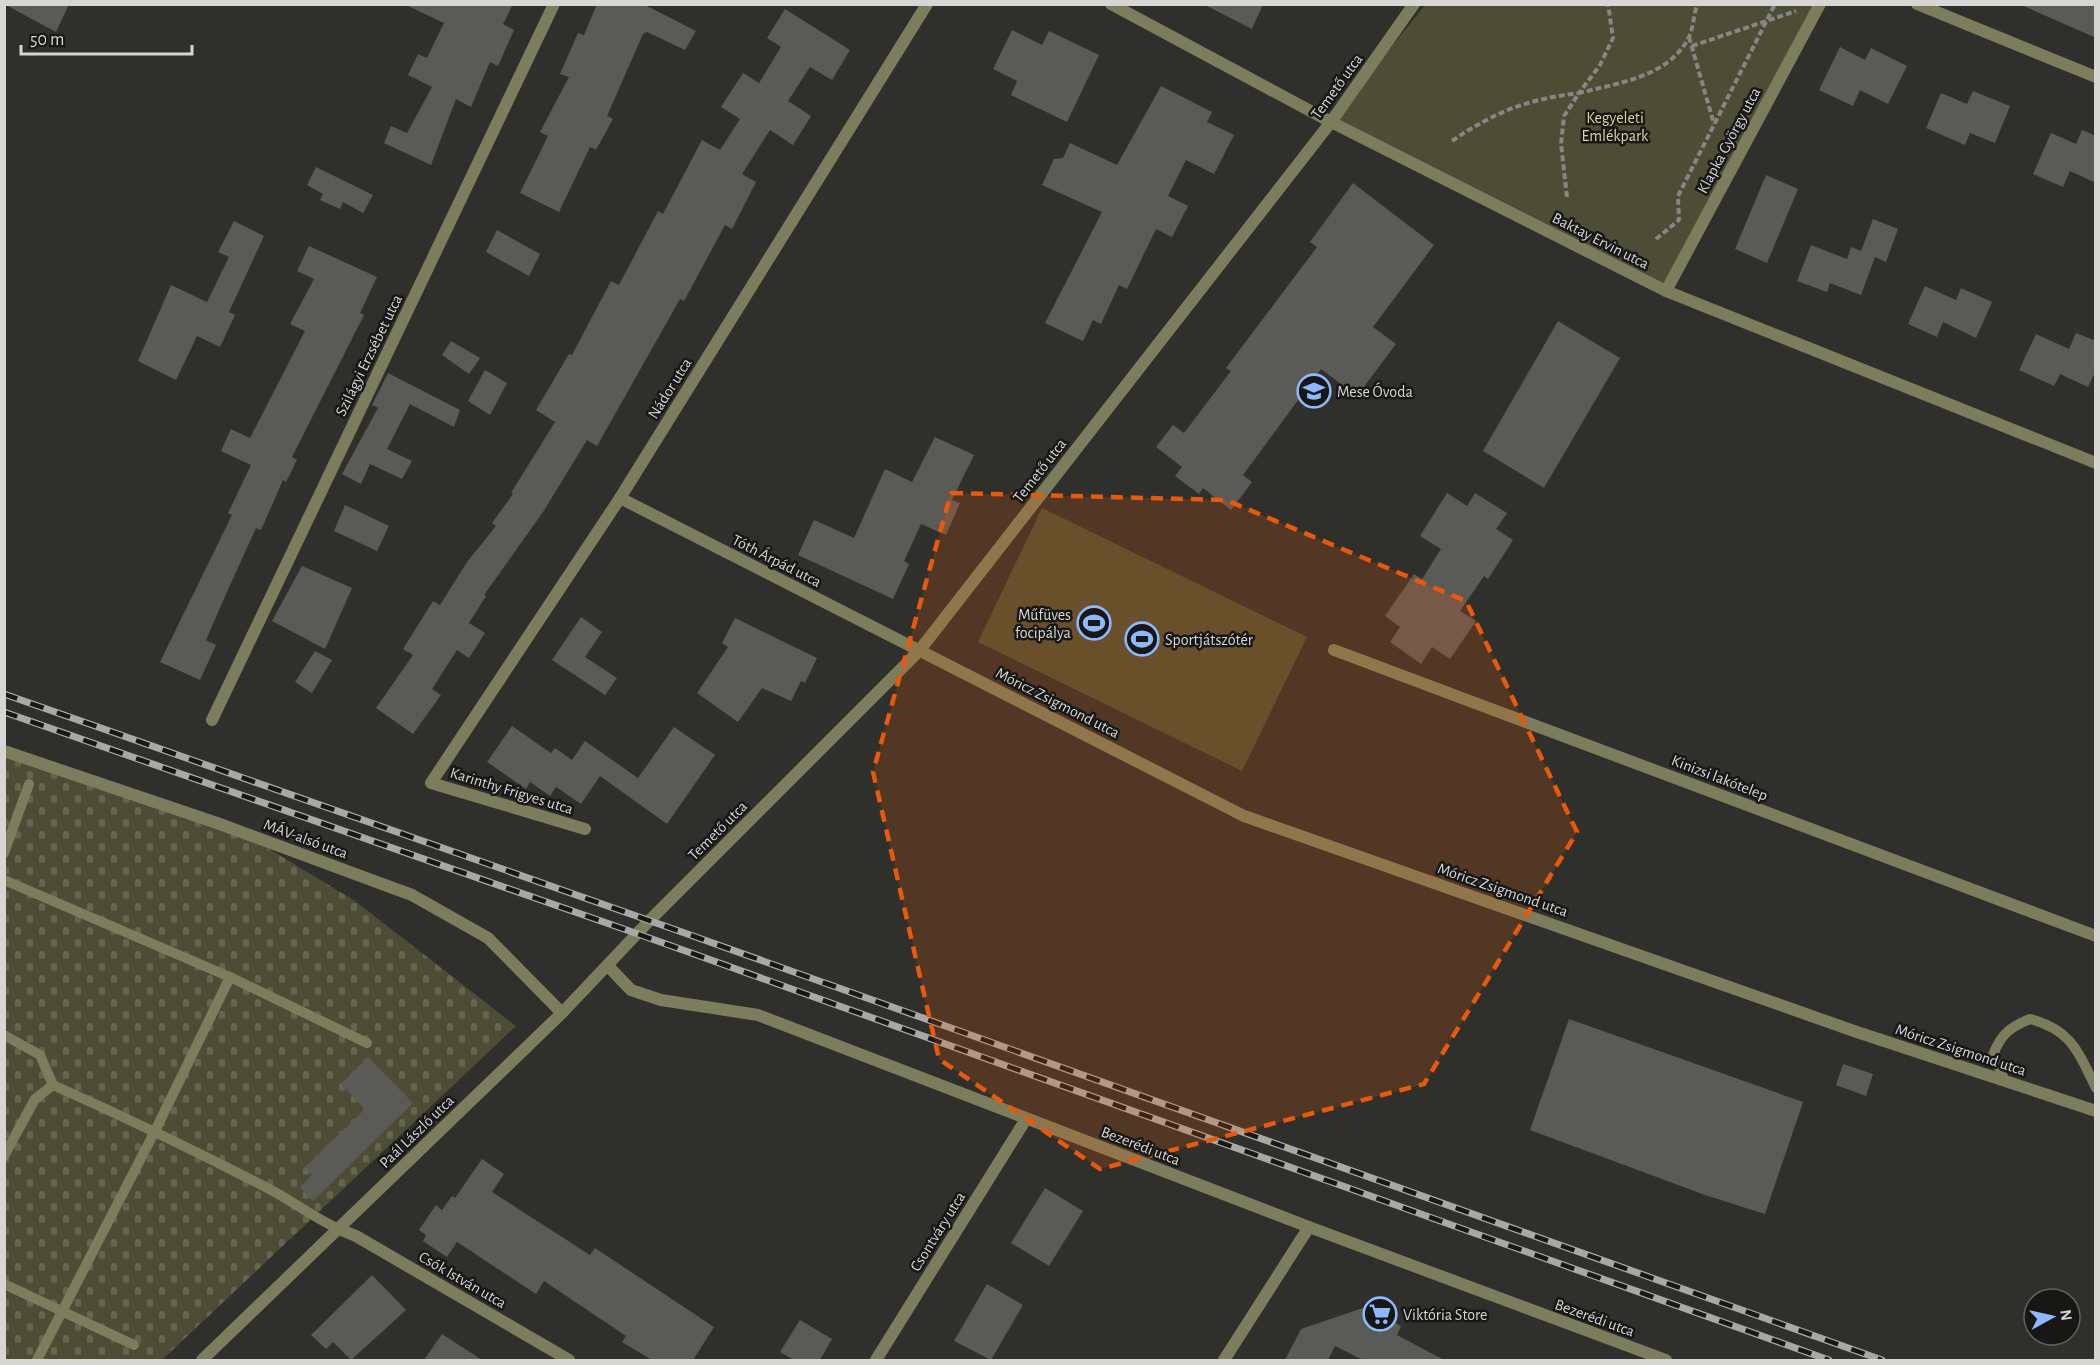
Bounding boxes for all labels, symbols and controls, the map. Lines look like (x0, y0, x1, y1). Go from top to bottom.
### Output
scale bar (21, 18, 192, 56)
text: 50 m (30, 31, 64, 49)
street label: Temető utca (1308, 51, 1366, 122)
street label: Klapka György utca (1694, 85, 1764, 197)
park label: Kegyeleti Emlékpark (1582, 110, 1649, 144)
street label: Baktay Ervin utca (1549, 210, 1651, 273)
street label: Szilágyi Erzsébet utca (333, 292, 406, 419)
street label: Nádor utca (645, 355, 695, 422)
school or university icon: Mese Óvoda (1296, 373, 1332, 409)
place label: Mese Óvoda (1337, 382, 1413, 400)
street label: Temető utca (1010, 436, 1070, 506)
street label: Tóth Árpád utca (729, 530, 825, 590)
sports icon: Műfüves focipálya (1076, 605, 1112, 641)
place label: Műfüves focipálya (1015, 607, 1071, 642)
sports icon: Sportjátszótér (1124, 621, 1160, 657)
place label: Sportjátszótér (1165, 632, 1254, 649)
street label: Móricz Zsigmond utca (993, 665, 1122, 741)
street label: Kinizsi lakótelep (1669, 752, 1770, 804)
street label: Karinthy Frigyes utca (448, 765, 575, 818)
street label: Temető utca (685, 798, 750, 863)
street label: MÁV-alsó utca (261, 814, 351, 862)
street label: Móricz Zsigmond utca (1436, 860, 1570, 920)
street label: Móricz Zsigmond utca (1893, 1021, 2028, 1079)
street label: Paál László utca (376, 1092, 457, 1171)
street label: Bezerédi utca (1099, 1124, 1182, 1168)
street label: Csontváry utca (907, 1189, 969, 1275)
street label: Csók István utca (416, 1248, 509, 1311)
north arrow (2022, 1287, 2082, 1347)
supermarket icon: Viktória Store (1362, 1296, 1398, 1332)
street label: Bezerédi utca (1553, 1296, 1637, 1340)
place label: Viktória Store (1403, 1307, 1488, 1323)
text: N (2057, 1308, 2075, 1322)

